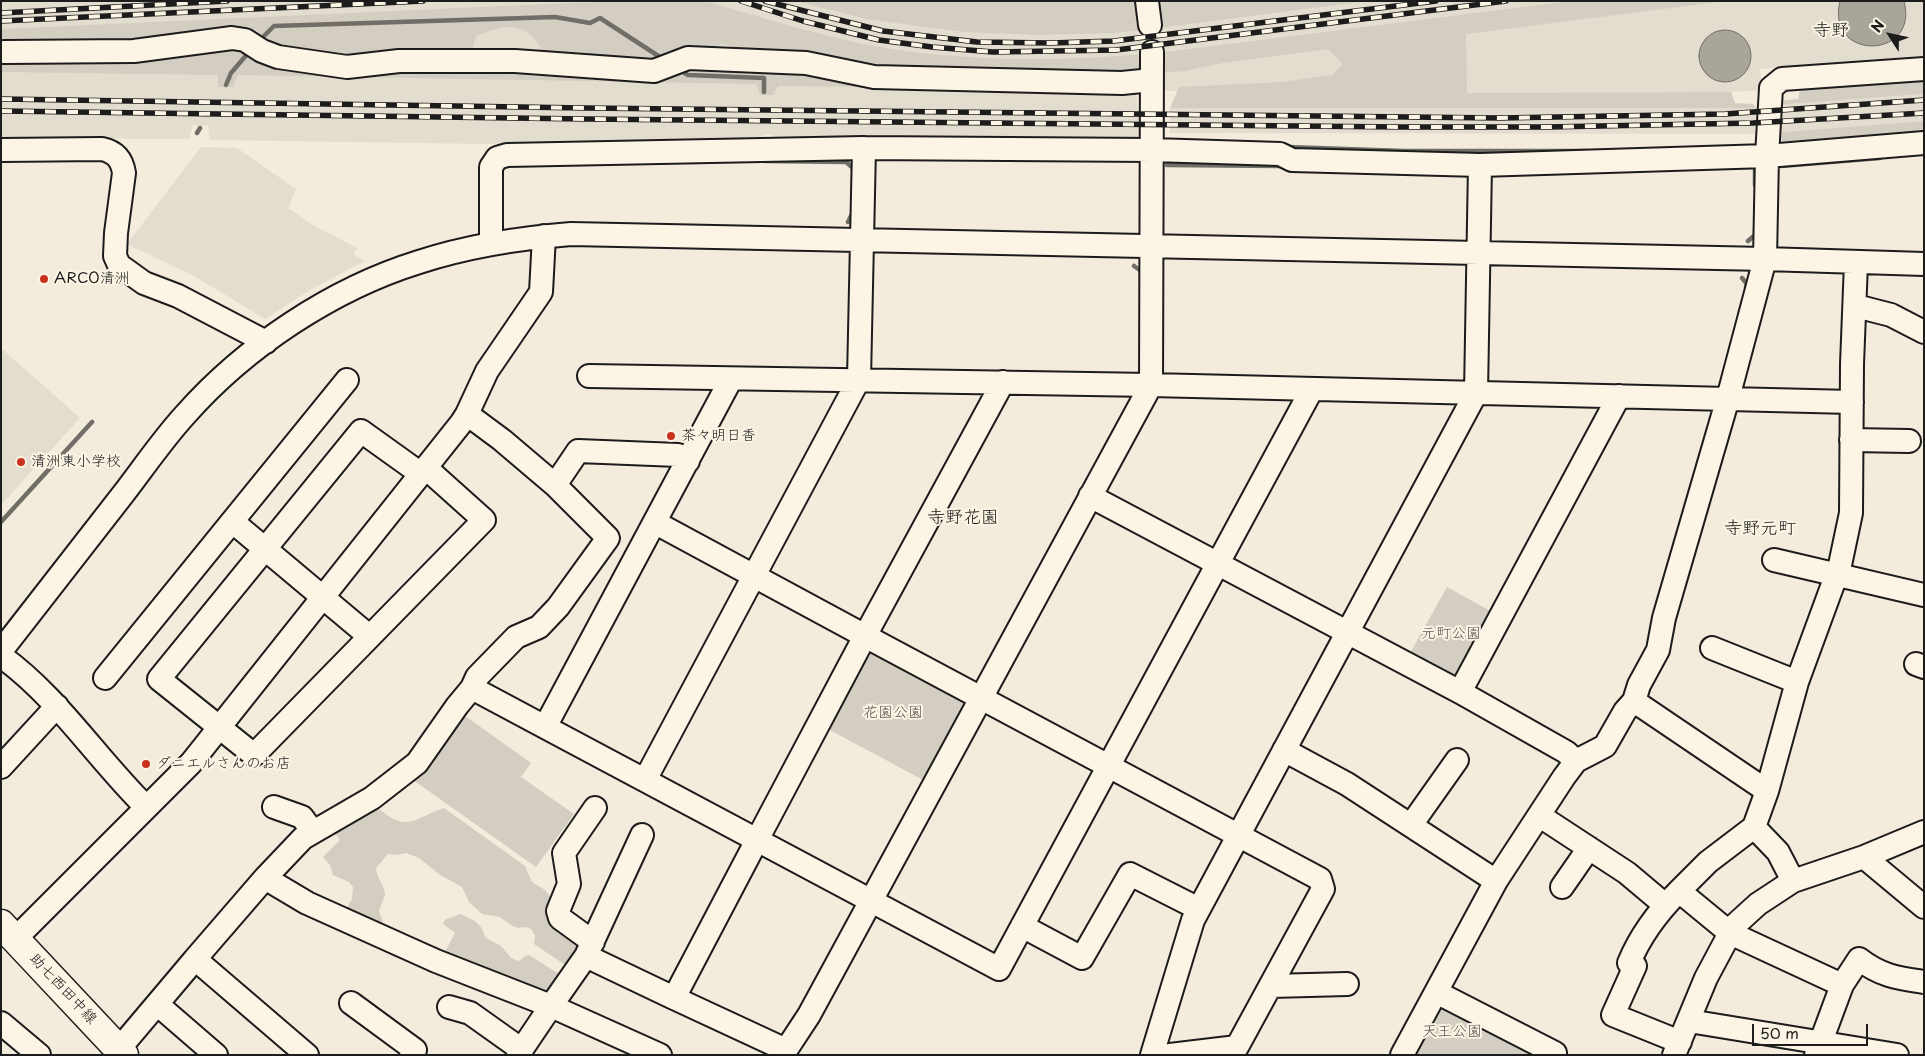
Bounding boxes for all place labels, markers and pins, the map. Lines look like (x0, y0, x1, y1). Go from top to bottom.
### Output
place label: ARCO清洲 (54, 270, 130, 288)
marker: ARCO清洲 (38, 273, 50, 285)
place label: 茶々明日香 (681, 427, 756, 445)
marker: 茶々明日香 (665, 430, 677, 442)
place label: 清洲東小学校 (31, 453, 121, 471)
marker: 清洲東小学校 (15, 456, 27, 468)
place label: ダニエルさんのお店 (156, 755, 291, 773)
marker: ダニエルさんのお店 (140, 758, 152, 770)

